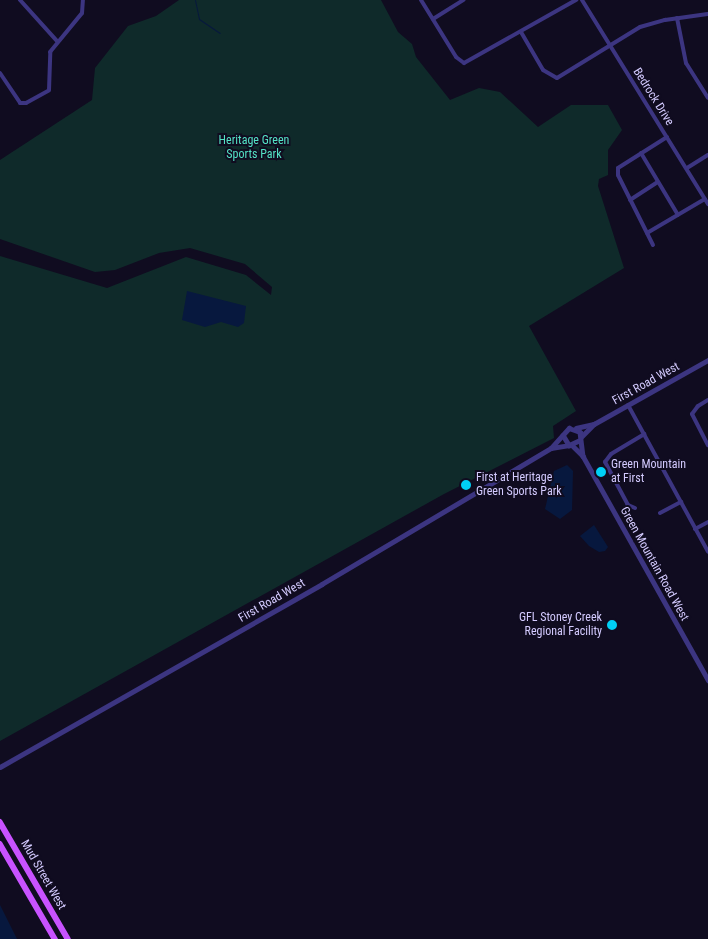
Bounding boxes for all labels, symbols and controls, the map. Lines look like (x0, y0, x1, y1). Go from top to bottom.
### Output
street label: Bedrock Drive (630, 65, 676, 129)
park label: Heritage Green Sports Park (219, 134, 289, 162)
street label: First Road West (610, 360, 682, 408)
place label: Green Mountain at First (611, 458, 686, 486)
marker: Green Mountain at First (595, 466, 607, 478)
place label: First at Heritage Green Sports Park (476, 471, 562, 499)
marker: First at Heritage Green Sports Park (460, 479, 472, 491)
street label: Green Mountain Road West (617, 504, 691, 624)
street label: First Road West (236, 576, 308, 626)
place label: GFL Stoney Creek Regional Facility (519, 611, 602, 639)
marker: GFL Stoney Creek Regional Facility (606, 619, 618, 631)
street label: Mud Street West (17, 838, 69, 912)

